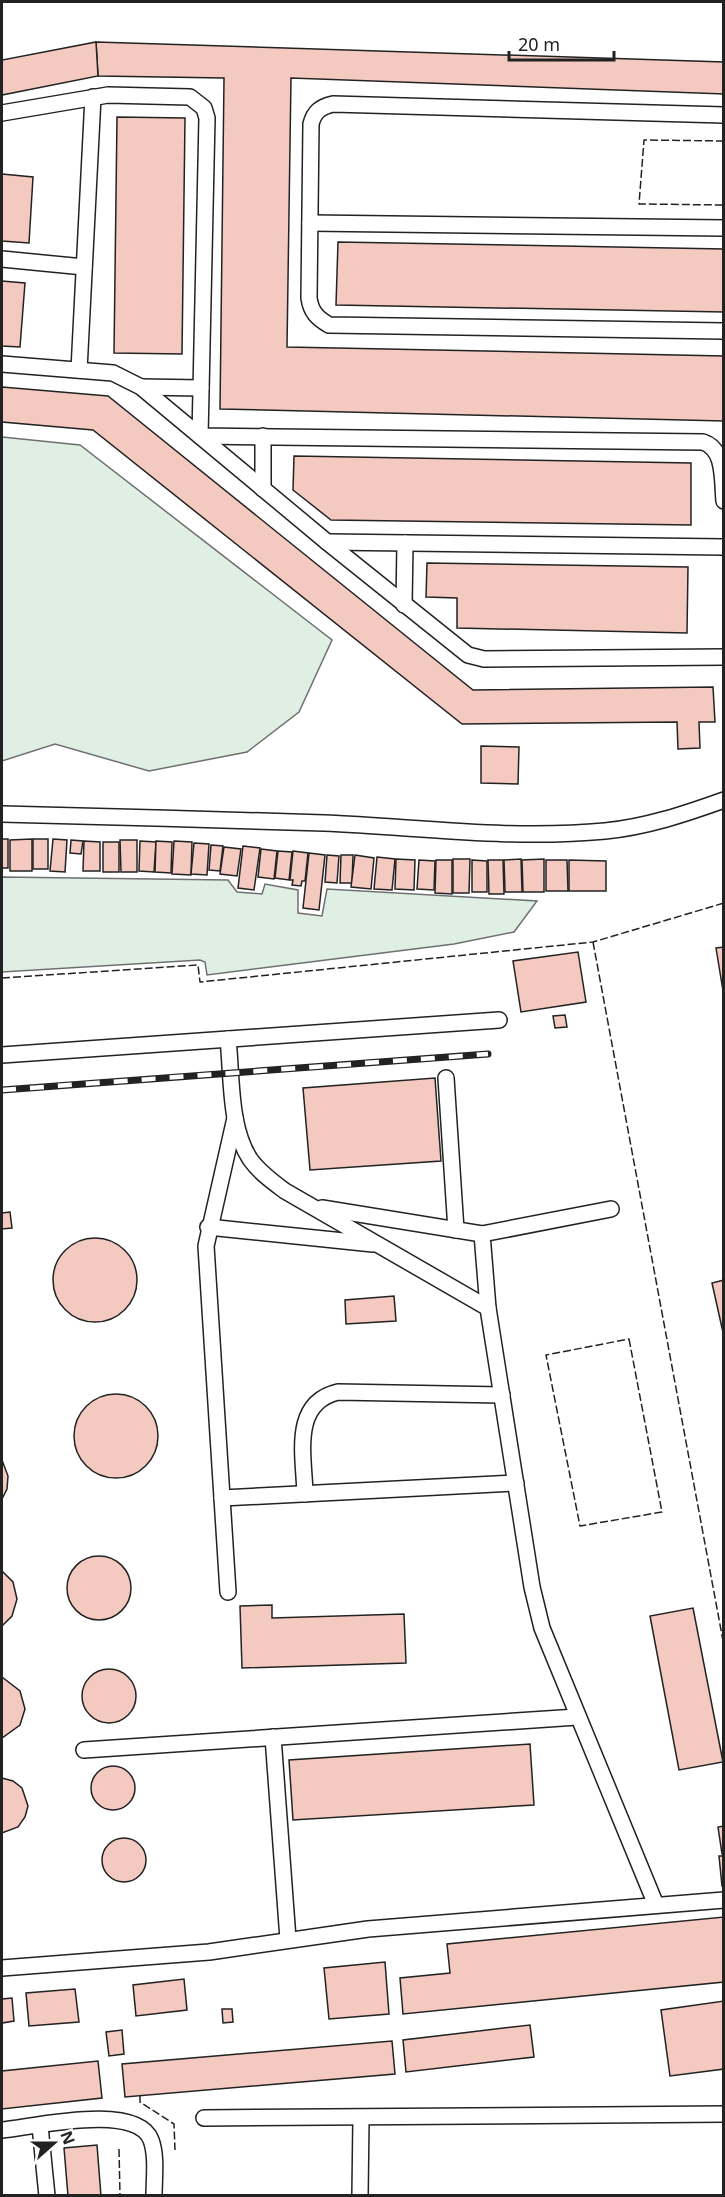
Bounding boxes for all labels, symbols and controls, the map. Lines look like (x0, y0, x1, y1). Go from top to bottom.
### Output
scale bar (509, 24, 614, 62)
text: 20 m (518, 32, 560, 56)
north arrow (24, 2113, 84, 2173)
text: N (55, 2128, 81, 2148)

